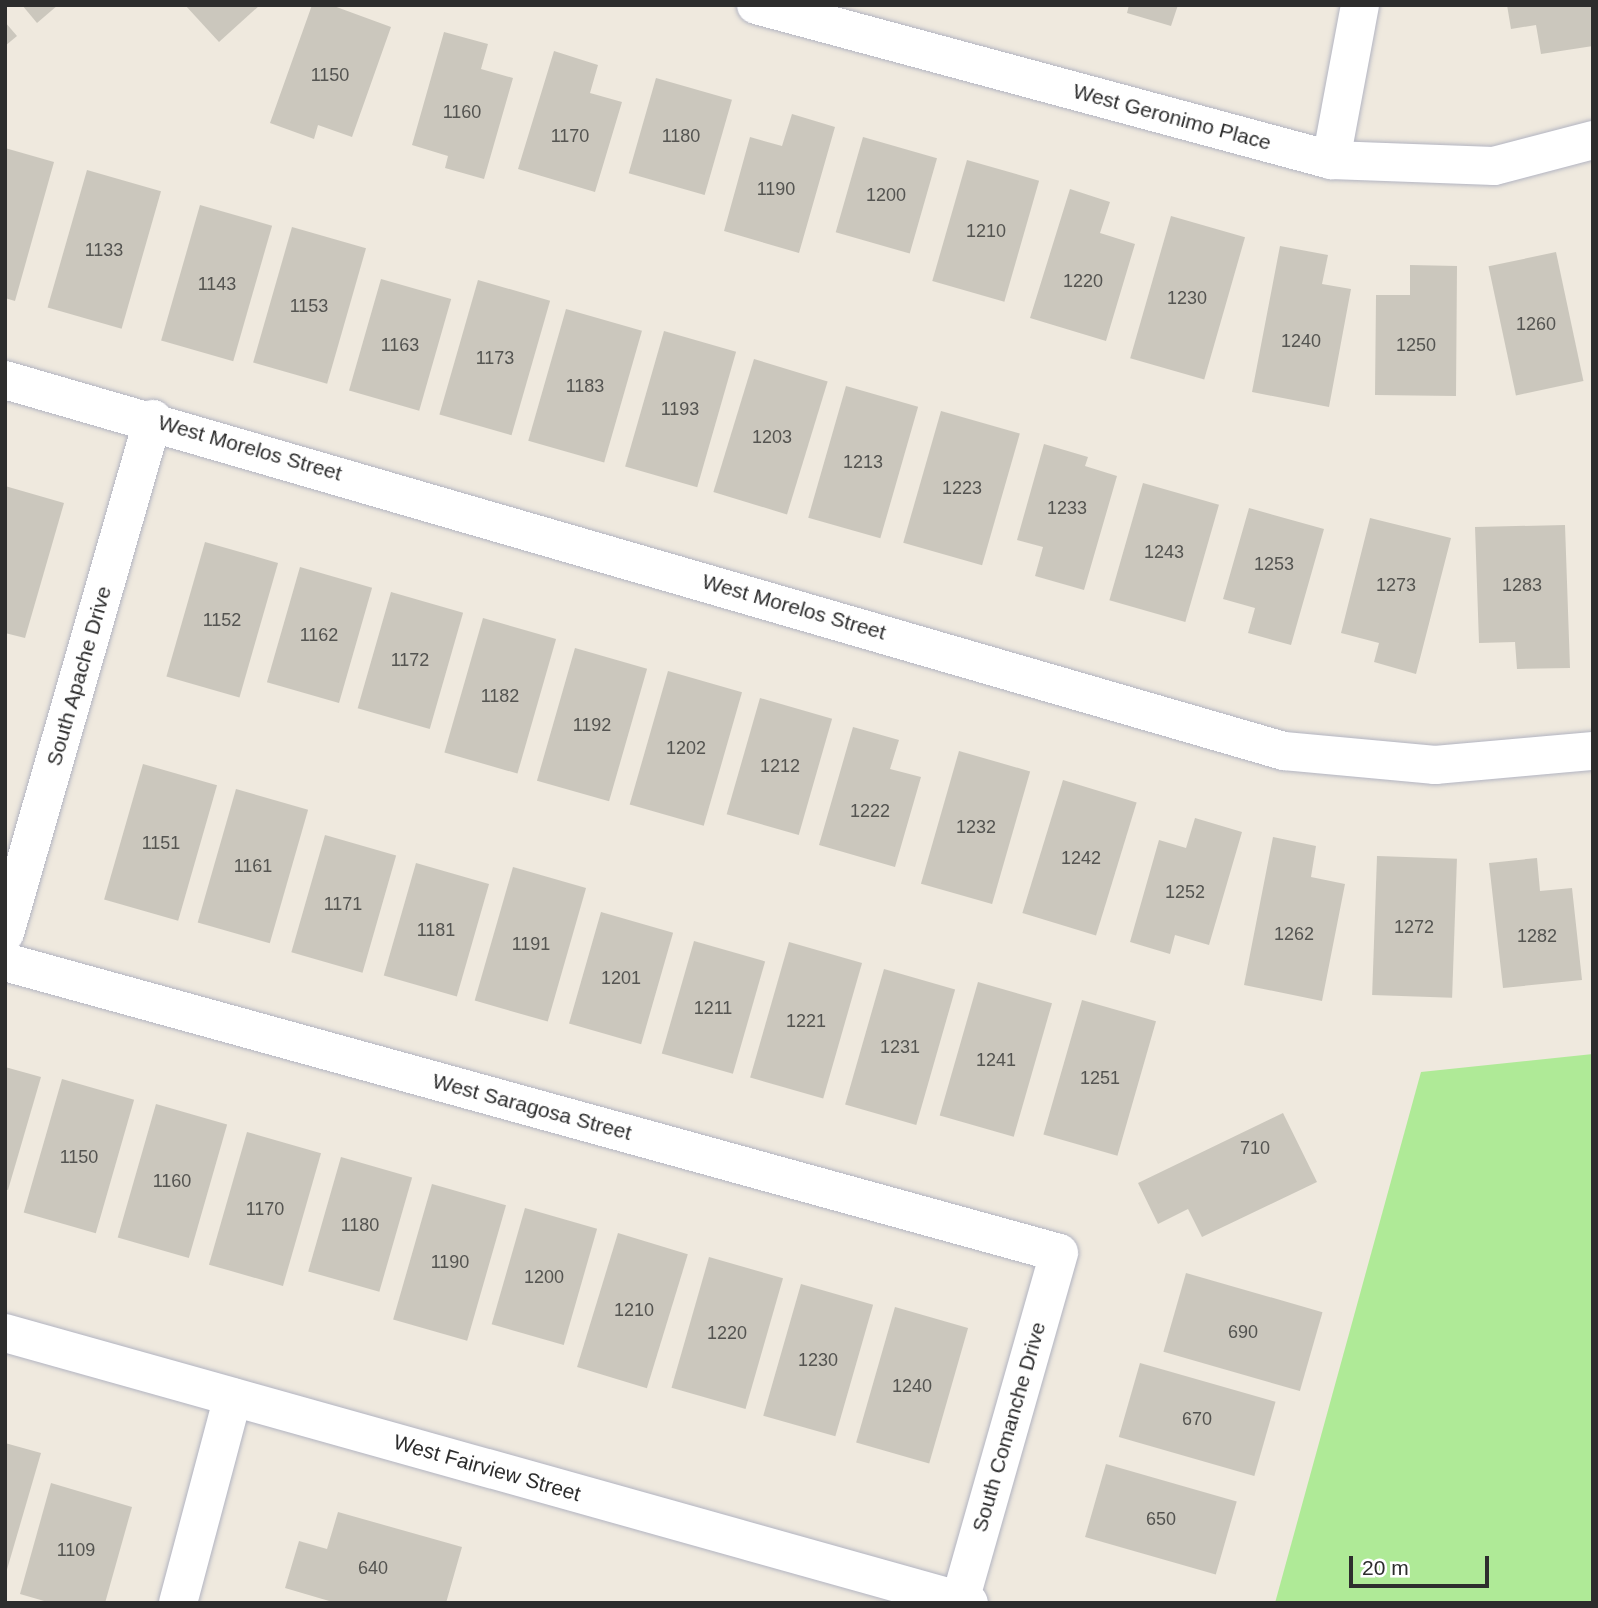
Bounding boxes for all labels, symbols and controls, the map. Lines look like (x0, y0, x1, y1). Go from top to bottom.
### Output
house number: 1150 (311, 64, 349, 86)
street label: West Geronimo Place (1070, 78, 1274, 156)
house number: 1160 (443, 101, 481, 123)
house number: 1170 (551, 125, 589, 147)
house number: 1180 (662, 125, 700, 147)
house number: 1190 (757, 178, 795, 200)
house number: 1200 (866, 184, 906, 206)
house number: 1210 (966, 220, 1006, 242)
house number: 1133 (85, 239, 123, 261)
house number: 1220 (1063, 270, 1103, 292)
house number: 1143 (198, 273, 236, 295)
house number: 1230 (1167, 287, 1207, 309)
house number: 1153 (290, 295, 328, 317)
house number: 1260 (1516, 313, 1556, 335)
house number: 1240 (1281, 330, 1321, 352)
house number: 1163 (381, 334, 419, 356)
house number: 1250 (1396, 334, 1436, 356)
house number: 1173 (476, 347, 514, 369)
house number: 1183 (566, 375, 604, 397)
house number: 1193 (661, 398, 699, 420)
street label: West Morelos Street (155, 410, 345, 486)
house number: 1203 (752, 426, 792, 448)
house number: 1213 (843, 451, 883, 473)
house number: 1223 (942, 477, 982, 499)
house number: 1233 (1047, 497, 1087, 519)
house number: 1243 (1144, 541, 1184, 563)
house number: 1253 (1254, 553, 1294, 575)
street label: West Morelos Street (699, 569, 889, 645)
house number: 1273 (1376, 574, 1416, 596)
house number: 1283 (1502, 574, 1542, 596)
street label: South Apache Drive (41, 583, 117, 769)
house number: 1152 (203, 609, 241, 631)
house number: 1162 (300, 624, 338, 646)
house number: 1172 (391, 649, 429, 671)
house number: 1182 (481, 685, 519, 707)
house number: 1192 (573, 714, 611, 736)
house number: 1202 (666, 737, 706, 759)
house number: 1212 (760, 755, 800, 777)
house number: 1222 (850, 800, 890, 822)
house number: 1232 (956, 816, 996, 838)
house number: 1151 (142, 832, 180, 854)
house number: 1242 (1061, 847, 1101, 869)
house number: 1161 (234, 855, 272, 877)
house number: 1252 (1165, 881, 1205, 903)
house number: 1171 (324, 893, 362, 915)
house number: 1272 (1394, 916, 1434, 938)
house number: 1181 (417, 919, 455, 941)
house number: 1262 (1274, 923, 1314, 945)
house number: 1282 (1517, 925, 1557, 947)
house number: 1191 (512, 933, 550, 955)
house number: 1201 (601, 967, 641, 989)
house number: 1211 (694, 997, 732, 1019)
house number: 1221 (786, 1010, 826, 1032)
house number: 1231 (880, 1036, 920, 1058)
house number: 1241 (976, 1049, 1016, 1071)
house number: 1251 (1080, 1067, 1120, 1089)
street label: West Saragosa Street (430, 1068, 634, 1146)
house number: 710 (1240, 1137, 1270, 1159)
house number: 1150 (60, 1146, 98, 1168)
house number: 1160 (153, 1170, 191, 1192)
house number: 1170 (246, 1198, 284, 1220)
house number: 1180 (341, 1214, 379, 1236)
house number: 1190 (431, 1251, 469, 1273)
house number: 1200 (524, 1266, 564, 1288)
house number: 1210 (614, 1299, 654, 1321)
street label: South Comanche Drive (967, 1319, 1051, 1535)
house number: 690 (1228, 1321, 1258, 1343)
house number: 1220 (707, 1322, 747, 1344)
house number: 1230 (798, 1349, 838, 1371)
house number: 1240 (892, 1375, 932, 1397)
house number: 670 (1182, 1408, 1212, 1430)
street label: West Fairview Street (391, 1429, 583, 1507)
house number: 650 (1146, 1508, 1176, 1530)
house number: 1109 (57, 1539, 95, 1561)
scale bar (1353, 1542, 1493, 1586)
text: 20 m (1362, 1556, 1409, 1579)
house number: 640 (358, 1557, 388, 1579)

